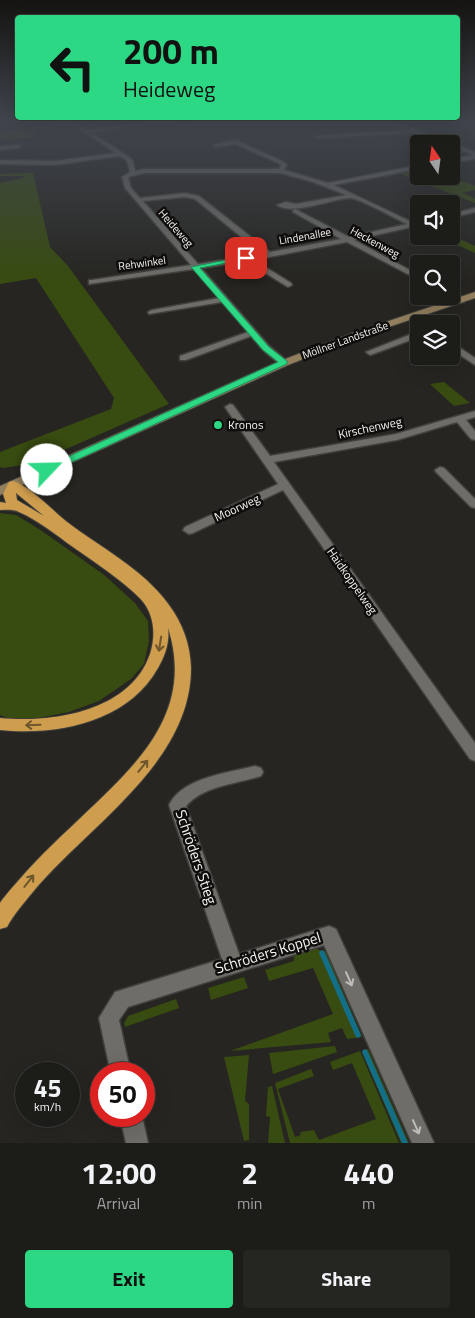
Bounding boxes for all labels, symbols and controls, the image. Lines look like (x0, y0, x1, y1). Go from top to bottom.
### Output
text: 200 m (123, 24, 219, 78)
icon: left (40, 35, 105, 100)
text: Heideweg (123, 72, 215, 106)
north arrow (410, 135, 460, 185)
map controls (410, 135, 460, 365)
button: sound (410, 195, 460, 245)
street label: Heideweg (155, 205, 197, 251)
street label: Heckenweg (347, 222, 403, 262)
street label: Lindenallee (278, 223, 333, 248)
pin (225, 237, 267, 279)
icon: arrive (232, 244, 260, 272)
street label: Rehwinkel (117, 252, 167, 274)
button: search (410, 255, 460, 305)
button: layers (410, 315, 460, 365)
street label: Möllner Landstraße (300, 317, 391, 363)
street label: Kirschenweg (336, 412, 403, 444)
place label: Kronos (228, 415, 264, 434)
marker: Kronos (212, 419, 224, 431)
position arrow (20, 443, 72, 495)
street label: Moorweg (211, 489, 263, 526)
street label: Haidkoppelweg (322, 543, 383, 618)
one-way arrow (155, 636, 165, 652)
one-way arrow (25, 721, 41, 730)
one-way arrow (138, 760, 149, 773)
street label: Schröders Stieg (170, 807, 223, 907)
one-way arrow (24, 875, 35, 888)
street label: Schröders Koppel (212, 925, 324, 980)
one-way arrow (345, 971, 355, 986)
speed limit sign: 50 (90, 1062, 155, 1127)
text: 45 (33, 1069, 62, 1107)
text: km/h (34, 1097, 61, 1116)
one-way arrow (412, 1119, 422, 1134)
text: 12:00 (81, 1150, 156, 1196)
text: 2 (241, 1150, 258, 1196)
text: 440 (344, 1150, 394, 1196)
text: Arrival (97, 1191, 140, 1215)
text: min (237, 1191, 262, 1215)
text: m (362, 1191, 375, 1215)
button: Exit (25, 1250, 233, 1308)
button: Share (243, 1250, 450, 1308)

